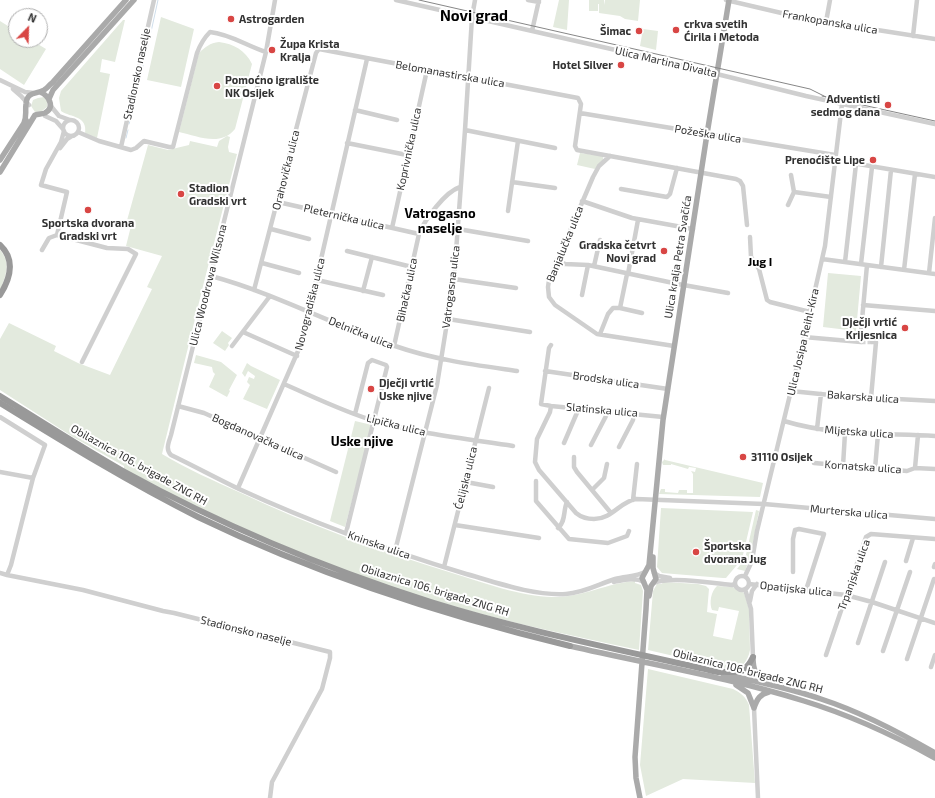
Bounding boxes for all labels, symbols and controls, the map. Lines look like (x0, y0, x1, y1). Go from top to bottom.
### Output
district label: Novi grad (440, 7, 508, 25)
street label: Frankopanska ulica (781, 7, 879, 37)
north arrow (8, 8, 48, 48)
text: N (26, 10, 39, 25)
place label: Astrogarden (239, 12, 304, 26)
marker: Astrogarden (226, 14, 236, 24)
place label: crkva svetih Ćirila i Metoda (684, 17, 759, 43)
place label: Šimac (600, 24, 631, 38)
marker: crkva svetih Ćirila i Metoda (671, 25, 681, 35)
marker: Šimac (634, 26, 644, 36)
street label: Stadionsko naselje (121, 27, 153, 121)
place label: Župa Krista Kralja (280, 37, 340, 63)
street label: Ulica Martina Divalta (614, 44, 718, 80)
marker: Župa Krista Kralja (267, 45, 277, 55)
street label: Belomanastirska ulica (394, 58, 506, 90)
place label: Hotel Silver (552, 58, 613, 72)
marker: Hotel Silver (616, 60, 626, 70)
place label: Pomoćno igralište NK Osijek (225, 73, 319, 99)
marker: Pomoćno igralište NK Osijek (212, 81, 222, 91)
place label: Adventisti sedmog dana (811, 92, 880, 118)
marker: Adventisti sedmog dana (883, 100, 893, 110)
street label: Koprivnička ulica (394, 106, 424, 192)
street label: Požeška ulica (674, 122, 742, 146)
street label: Orahovička ulica (270, 129, 302, 211)
place label: Prenoćište Lipe (785, 153, 865, 167)
marker: Prenoćište Lipe (868, 155, 878, 165)
place label: Stadion Gradski vrt (189, 181, 246, 207)
marker: Stadion Gradski vrt (176, 189, 186, 199)
street label: Ulica kralja Petra Svačića (662, 194, 694, 320)
street label: Pleternička ulica (302, 201, 386, 233)
street label: Banjalučka ulica (544, 204, 586, 284)
marker: Sportska dvorana Gradski vrt (83, 205, 93, 215)
district label: Vatrogasno naselje (404, 206, 476, 237)
place label: Sportska dvorana Gradski vrt (42, 216, 134, 242)
street label: Ulica Woodrowa Wilsona (186, 223, 230, 347)
place label: Gradska četvrt Novi grad (579, 238, 656, 264)
street label: Vatrogasna ulica (439, 245, 463, 329)
marker: Gradska četvrt Novi grad (659, 246, 669, 256)
district label: Jug I (748, 255, 772, 269)
street label: Novogradiška ulica (292, 256, 328, 352)
street label: Bihačka ulica (394, 257, 420, 323)
street label: Ulica Josipa Reihl-Kira (784, 287, 822, 397)
street label: Delnička ulica (327, 314, 395, 352)
place label: Dječji vrtić Krijesnica (842, 315, 897, 341)
marker: Dječji vrtić Krijesnica (900, 323, 910, 333)
street label: Brodska ulica (572, 369, 640, 391)
place label: Dječji vrtić Uske njive (379, 376, 434, 402)
marker: Dječji vrtić Uske njive (366, 384, 376, 394)
street label: Bakarska ulica (826, 388, 900, 406)
street label: Slatinska ulica (565, 400, 639, 420)
street label: Bogdanovačka ulica (210, 411, 306, 463)
street label: Lipička ulica (365, 411, 427, 439)
street label: Obilaznica 106. brigade ZNG RH (68, 422, 210, 508)
street label: Mljetska ulica (824, 423, 894, 441)
district label: Uske njive (331, 434, 393, 450)
street label: Ćelijska ulica (452, 445, 480, 511)
place label: 31110 Osijek (751, 450, 813, 464)
marker: 31110 Osijek (738, 452, 748, 462)
street label: Kornatska ulica (824, 458, 902, 476)
street label: Murterska ulica (809, 502, 889, 522)
street label: Kninska ulica (346, 528, 412, 562)
street label: Trpanjska ulica (835, 538, 873, 612)
place label: Športska dvorana Jug (704, 539, 766, 565)
marker: Športska dvorana Jug (691, 547, 701, 557)
street label: Obilaznica 106. brigade ZNG RH (359, 561, 511, 619)
street label: Opatijska ulica (759, 579, 833, 599)
street label: Stadionsko naselje (199, 613, 293, 649)
street label: Obilaznica 106. brigade ZNG RH (672, 646, 824, 696)

